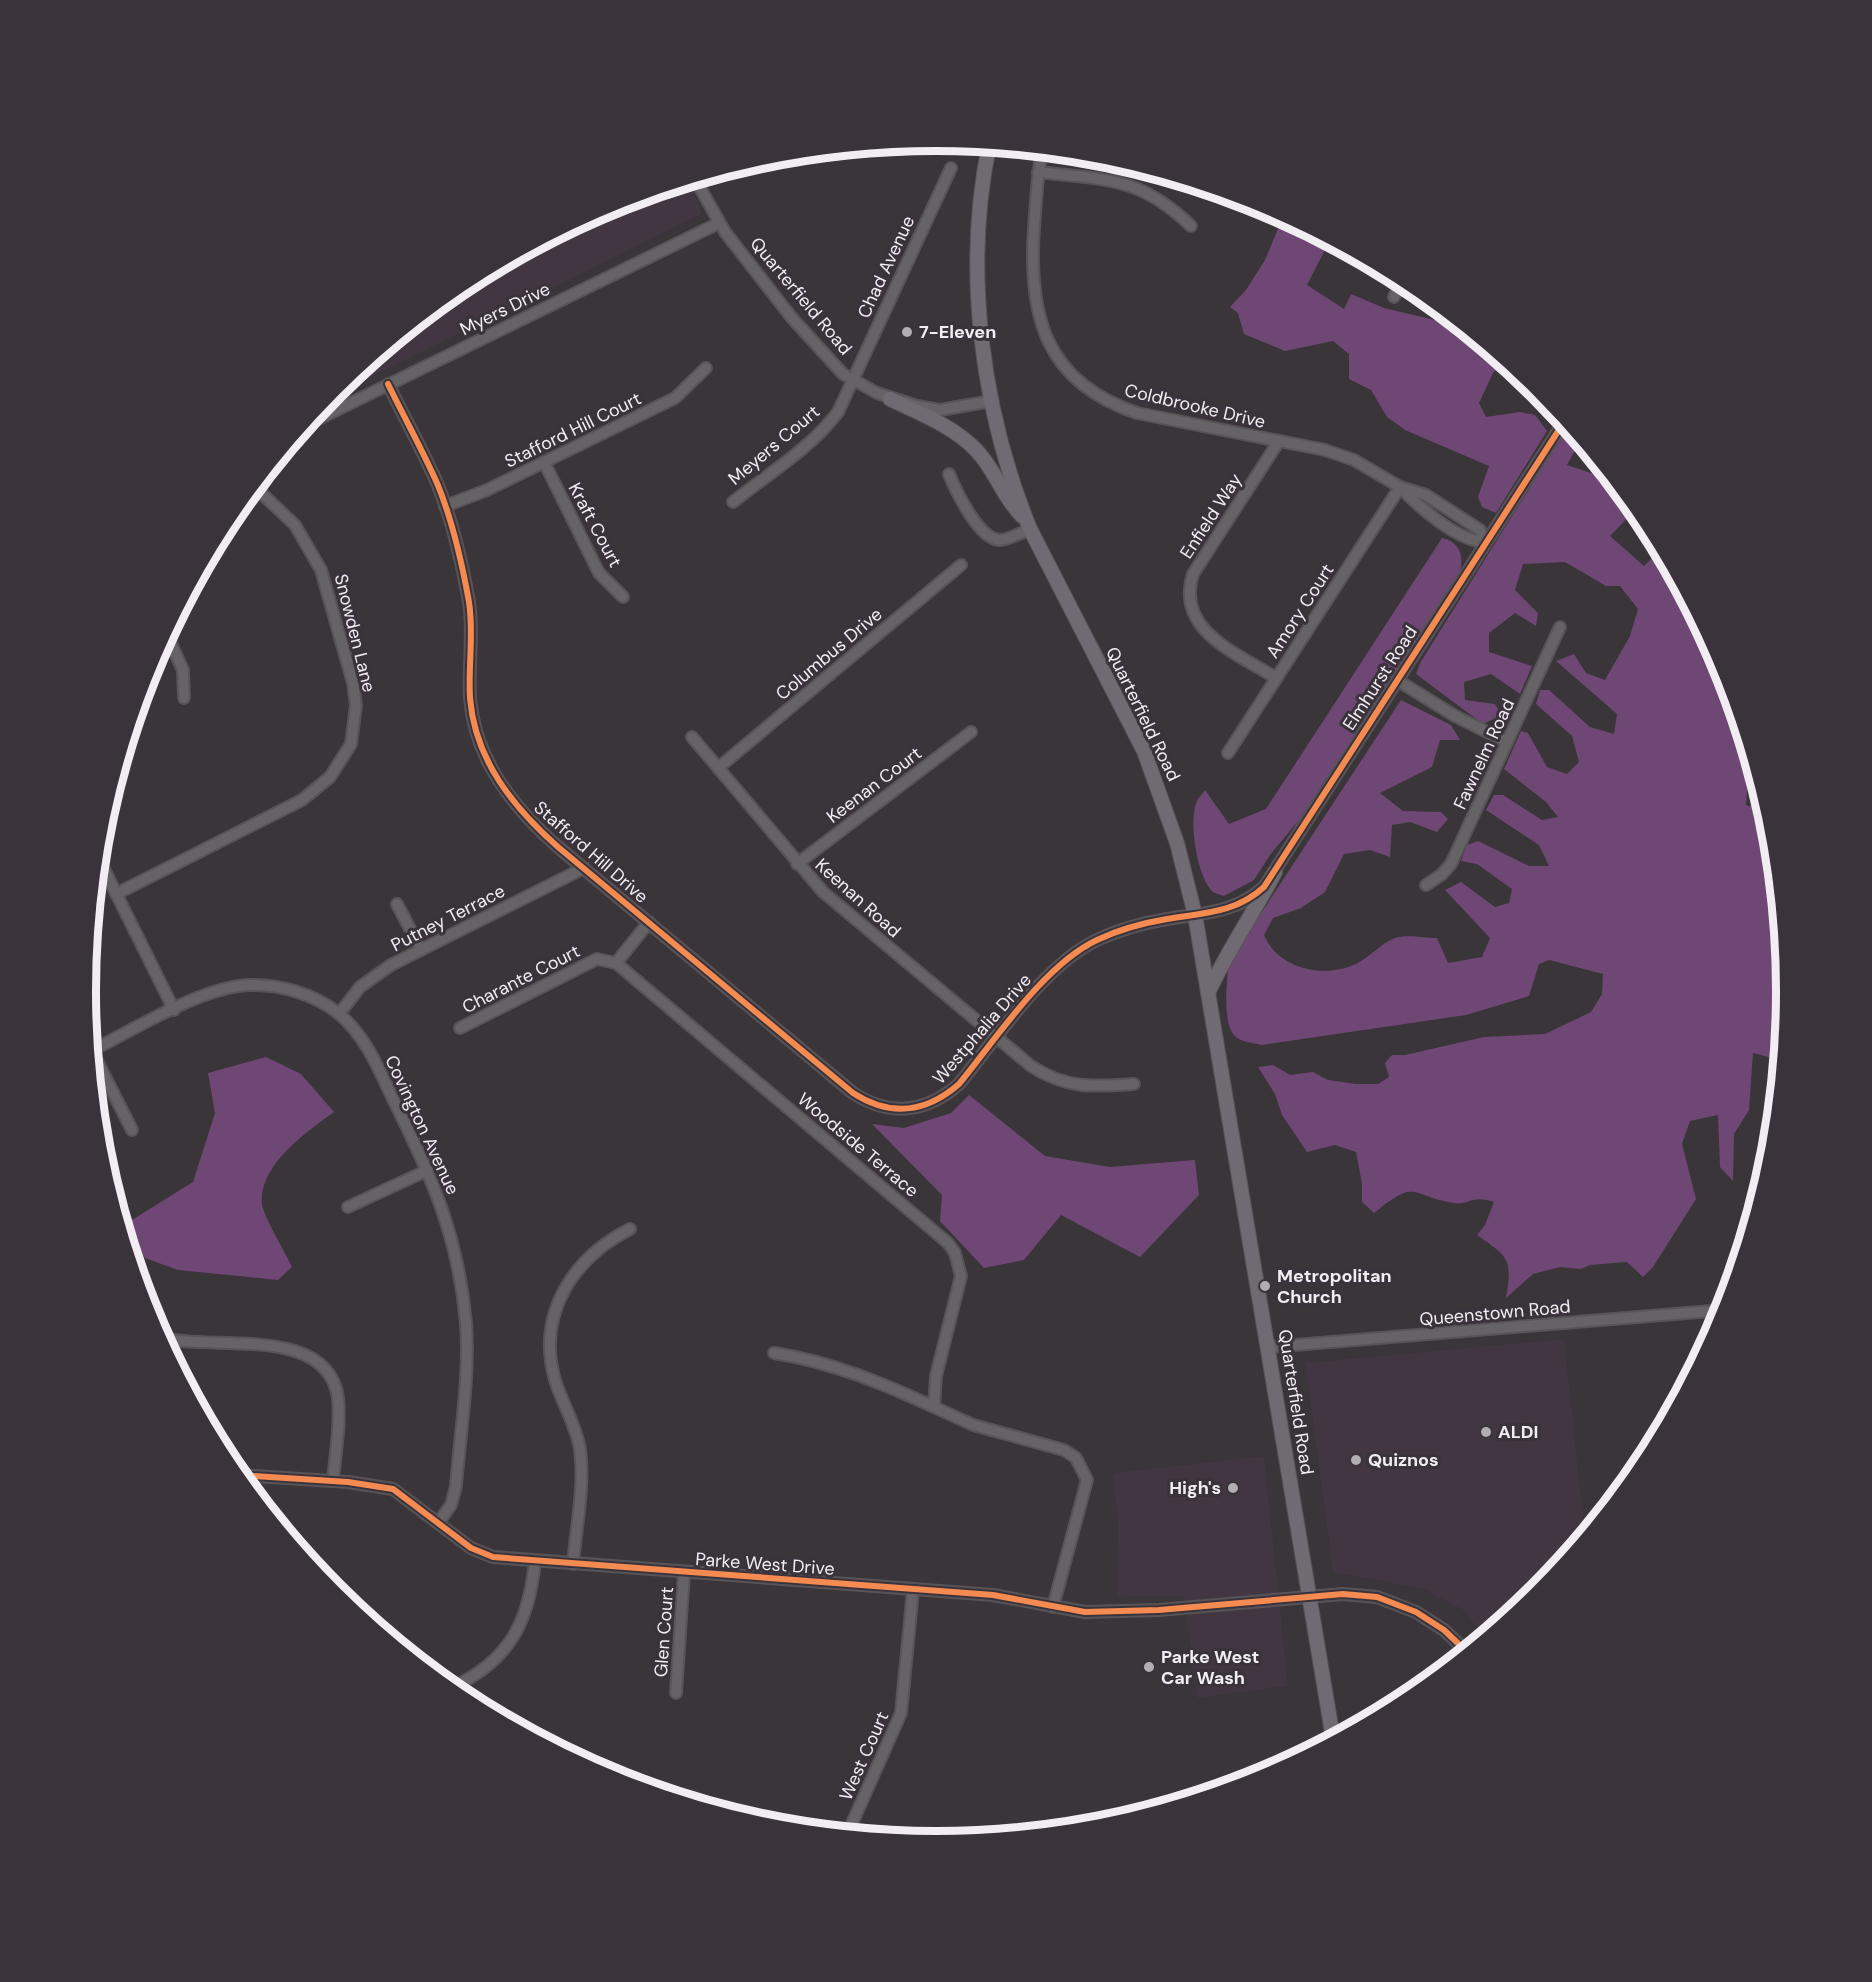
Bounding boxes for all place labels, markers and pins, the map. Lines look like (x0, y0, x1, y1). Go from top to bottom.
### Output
place label: 7-Eleven (919, 320, 996, 344)
marker: 7-Eleven (900, 325, 914, 339)
place label: Metropolitan Church (1277, 1264, 1392, 1309)
marker: Metropolitan Church (1258, 1279, 1272, 1293)
place label: ALDI (1498, 1420, 1538, 1444)
marker: ALDI (1479, 1425, 1493, 1439)
place label: Quiznos (1368, 1448, 1439, 1472)
marker: Quiznos (1349, 1453, 1363, 1467)
place label: High's (1169, 1476, 1221, 1500)
marker: High's (1226, 1481, 1240, 1495)
place label: Parke West Car Wash (1161, 1645, 1259, 1690)
marker: Parke West Car Wash (1142, 1660, 1156, 1674)

